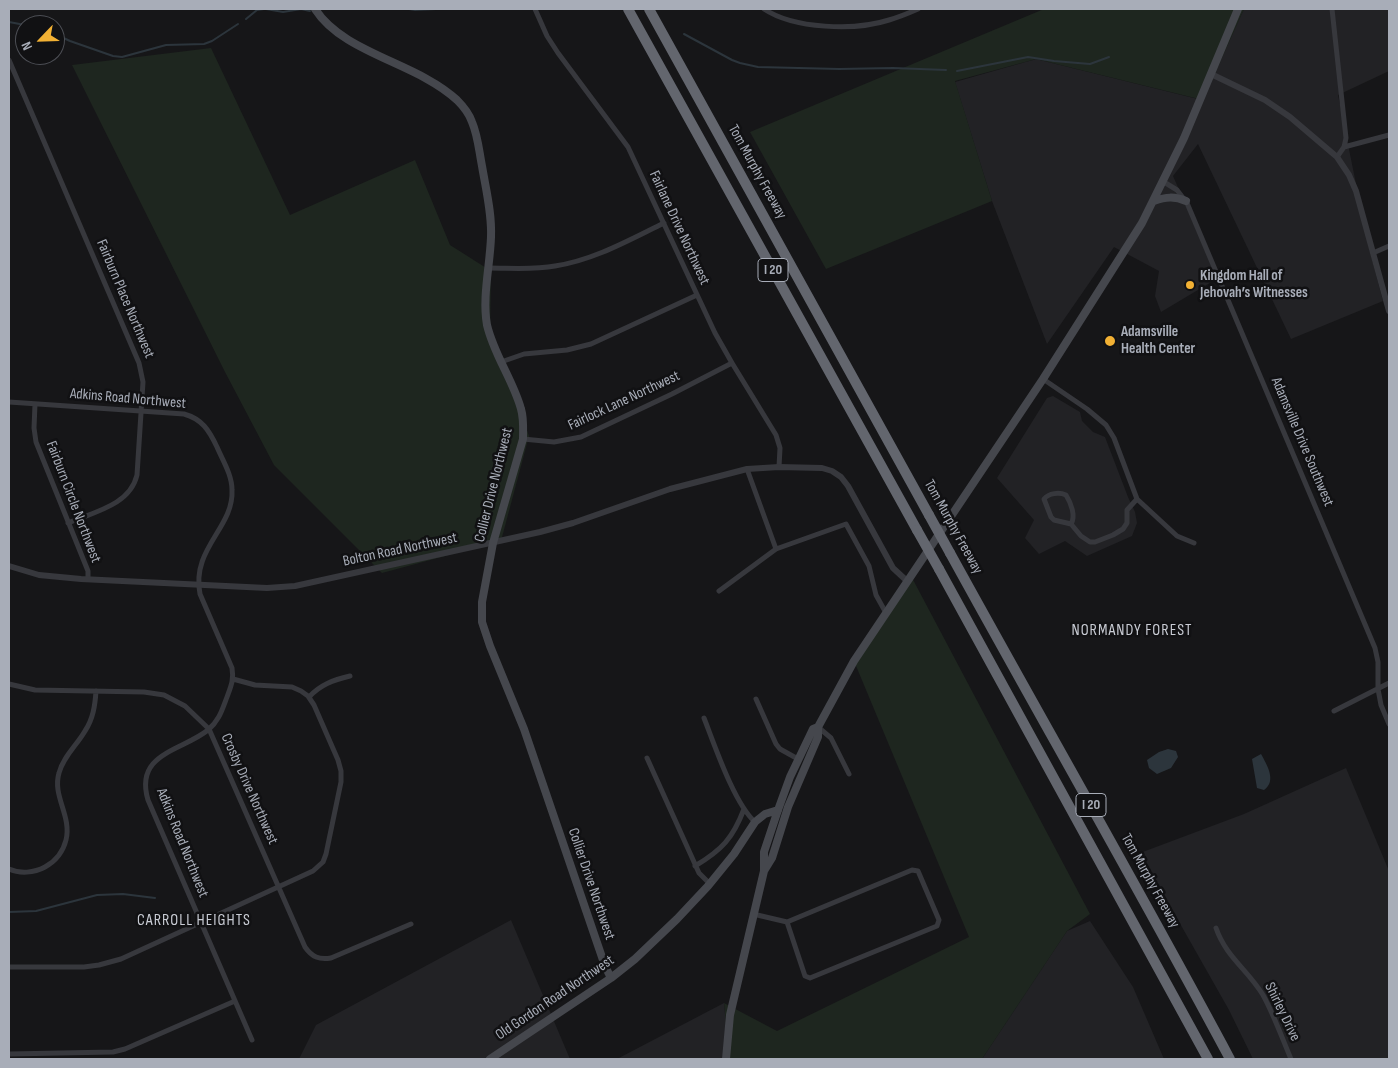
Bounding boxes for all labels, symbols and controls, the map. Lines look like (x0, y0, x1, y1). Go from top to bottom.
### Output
north arrow (15, 15, 65, 65)
text: N (17, 39, 36, 53)
street label: Tom Murphy Freeway (724, 122, 790, 222)
street label: Fairlane Drive Northwest (645, 168, 713, 288)
street label: Fairburn Place Northwest (92, 237, 158, 361)
road number: I 20 (758, 258, 788, 282)
place label: Kingdom Hall of Jehovah’s Witnesses (1200, 267, 1308, 302)
marker: Kingdom Hall of Jehovah’s Witnesses (1184, 279, 1196, 291)
place label: Adamsville Health Center (1121, 323, 1195, 358)
marker: Adamsville Health Center (1103, 334, 1117, 348)
street label: Fairlock Lane Northwest (565, 367, 683, 435)
street label: Adamsville Drive Southwest (1267, 375, 1337, 509)
street label: Adkins Road Northwest (69, 385, 187, 413)
street label: Collier Drive Northwest (471, 426, 517, 544)
street label: Fairburn Circle Northwest (41, 439, 105, 565)
street label: Tom Murphy Freeway (920, 477, 986, 577)
street label: Bolton Road Northwest (341, 529, 459, 571)
district label: NORMANDY FOREST (1070, 621, 1194, 641)
street label: Crosby Drive Northwest (216, 731, 282, 847)
street label: Adkins Road Northwest (152, 786, 212, 900)
road number: I 20 (1076, 794, 1106, 816)
street label: Collier Drive Northwest (563, 826, 619, 942)
street label: Tom Murphy Freeway (1117, 831, 1183, 931)
district label: CARROLL HEIGHTS (135, 911, 253, 931)
street label: Old Gordon Road Northwest (492, 952, 618, 1044)
street label: Shirley Drive (1260, 980, 1304, 1044)

